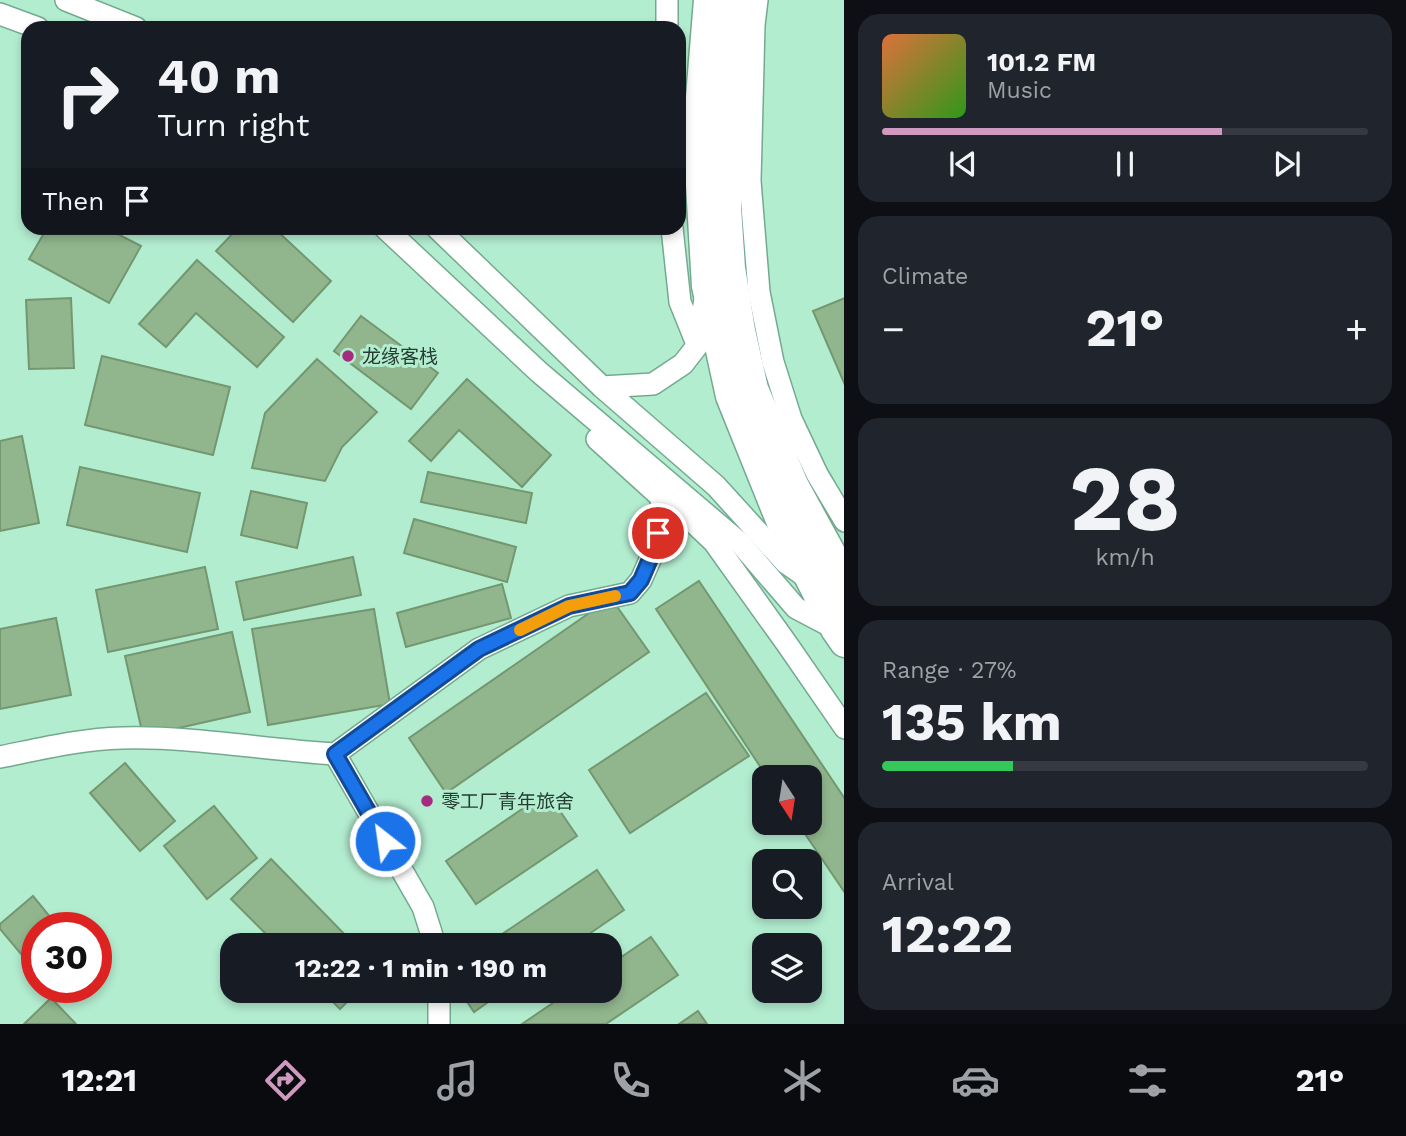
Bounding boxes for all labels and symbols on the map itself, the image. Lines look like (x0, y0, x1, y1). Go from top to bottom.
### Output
place label: 龙缘客栈 (362, 345, 438, 368)
marker: 龙缘客栈 (340, 348, 356, 364)
pin (628, 503, 688, 563)
north arrow (752, 765, 822, 835)
place label: 零工厂青年旅舍 (441, 790, 574, 813)
marker: 零工厂青年旅舍 (419, 793, 435, 809)
position arrow (348, 804, 422, 878)
speed limit sign: 30 (21, 912, 112, 1003)

